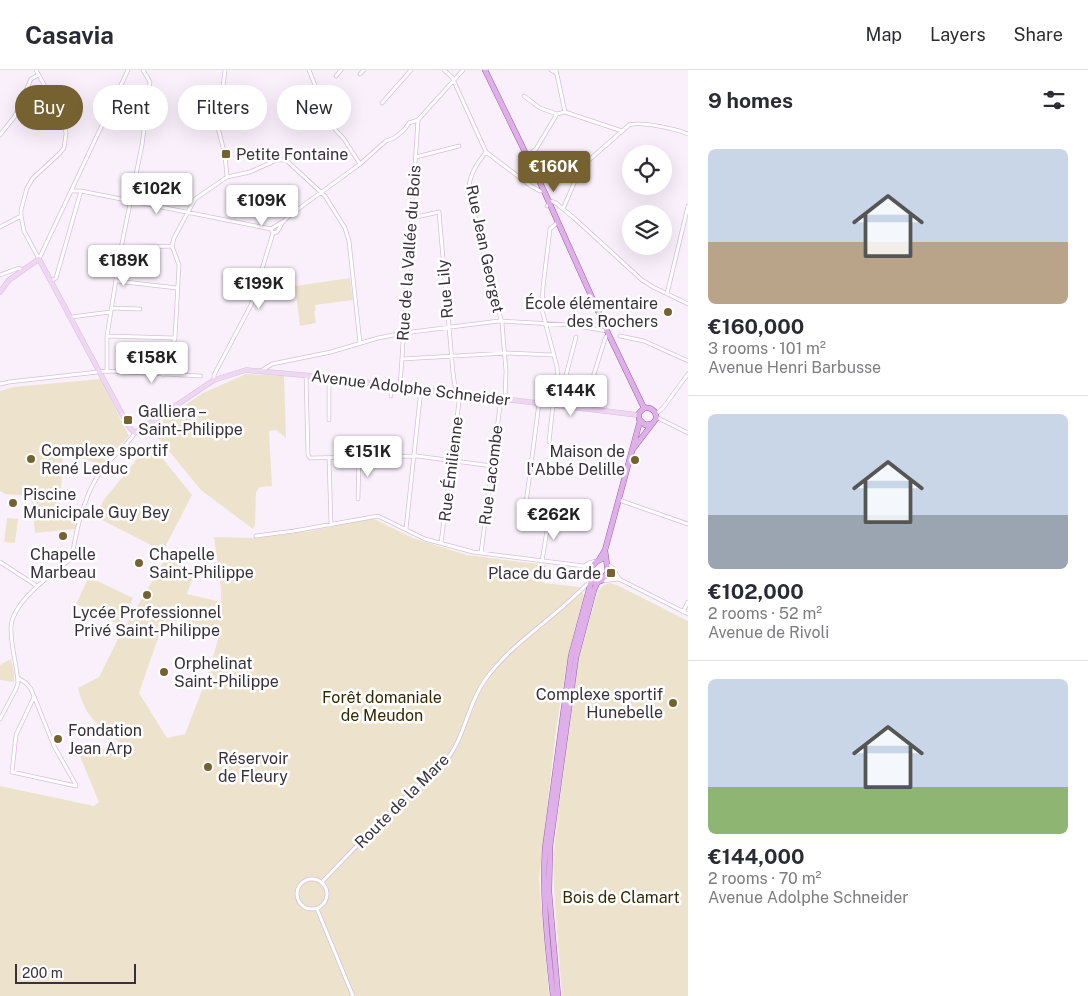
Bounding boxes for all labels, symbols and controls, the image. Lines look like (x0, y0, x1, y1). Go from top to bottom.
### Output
text: Casavia (25, 21, 114, 49)
text: Map (866, 24, 902, 45)
text: Layers (930, 24, 986, 45)
text: Share (1014, 24, 1063, 45)
chip: Buy (15, 85, 83, 130)
chip: Rent (93, 85, 168, 130)
chip: Filters (178, 85, 267, 130)
chip: New (277, 85, 351, 130)
icon: filters (1040, 86, 1068, 114)
text: 9 homes (708, 88, 793, 113)
place label: Petite Fontaine (236, 145, 348, 164)
map controls (622, 145, 672, 255)
button: locate (622, 145, 672, 195)
marker: Petite Fontaine (220, 148, 232, 160)
pin: €160K (519, 150, 589, 193)
text: €160K (529, 157, 579, 176)
street label: Rue de la Vallée du Bois (393, 164, 425, 342)
pin: €102K (122, 172, 192, 215)
text: €102K (132, 179, 182, 198)
icon: home (843, 181, 933, 271)
street label: Rue Jean Georget (462, 183, 508, 315)
pin: €109K (227, 184, 297, 227)
text: €109K (237, 191, 287, 210)
button: layers (622, 205, 672, 255)
pin: €189K (89, 244, 159, 287)
text: €189K (99, 251, 149, 270)
street label: Rue Lily (433, 258, 457, 319)
pin: €199K (224, 268, 294, 310)
text: €199K (234, 274, 284, 293)
place label: École élémentaire des Rochers (525, 293, 658, 331)
marker: École élémentaire des Rochers (662, 306, 674, 318)
text: €160,000 (708, 314, 804, 339)
text: 3 rooms · 101 m² (708, 339, 826, 358)
pin: €158K (117, 342, 187, 384)
text: €158K (127, 348, 177, 367)
text: Avenue Henri Barbusse (708, 358, 881, 377)
street label: Avenue Adolphe Schneider (310, 366, 512, 410)
pin: €144K (536, 374, 606, 417)
text: €144K (546, 381, 596, 400)
place label: Galliera – Saint-Philippe (138, 402, 243, 439)
marker: Galliera – Saint-Philippe (122, 414, 134, 426)
street label: Rue Émilienne (434, 415, 467, 523)
street label: Rue Lacombe (475, 424, 507, 526)
pin: €151K (333, 436, 403, 478)
place label: Complexe sportif René Leduc (41, 441, 168, 478)
text: €151K (345, 442, 391, 461)
place label: Maison de l'Abbé Delille (526, 442, 625, 479)
icon: home (843, 447, 933, 537)
marker: Complexe sportif René Leduc (25, 453, 37, 465)
marker: Maison de l'Abbé Delille (629, 454, 641, 466)
place label: Piscine Municipale Guy Bey (23, 485, 170, 522)
marker: Piscine Municipale Guy Bey (7, 497, 19, 509)
pin: €262K (519, 498, 589, 541)
text: €262K (528, 505, 580, 524)
marker: Chapelle Marbeau (57, 530, 69, 542)
place label: Chapelle Marbeau (30, 545, 96, 582)
place label: Chapelle Saint-Philippe (149, 545, 254, 582)
marker: Chapelle Saint-Philippe (133, 557, 145, 569)
place label: Place du Garde (488, 564, 601, 583)
marker: Place du Garde (605, 567, 617, 579)
text: €102,000 (708, 579, 804, 604)
marker: Lycée Professionnel Privé Saint-Philippe (141, 589, 153, 601)
place label: Lycée Professionnel Privé Saint-Philippe (72, 603, 222, 640)
text: 2 rooms · 52 m² (708, 604, 822, 623)
text: Avenue de Rivoli (708, 623, 829, 642)
place label: Orphelinat Saint-Philippe (174, 654, 279, 691)
marker: Orphelinat Saint-Philippe (158, 666, 170, 678)
place label: Complexe sportif Hunebelle (536, 685, 663, 722)
park label: Forêt domaniale de Meudon (322, 688, 442, 725)
marker: Complexe sportif Hunebelle (667, 697, 679, 709)
icon: home (843, 712, 933, 802)
place label: Fondation Jean Arp (68, 721, 142, 758)
marker: Fondation Jean Arp (52, 733, 64, 745)
place label: Réservoir de Fleury (218, 749, 288, 786)
street label: Route de la Mare (351, 750, 453, 852)
marker: Réservoir de Fleury (202, 761, 214, 773)
text: €144,000 (708, 844, 805, 869)
text: 2 rooms · 70 m² (708, 869, 821, 888)
park label: Bois de Clamart (562, 888, 680, 907)
text: Avenue Adolphe Schneider (708, 888, 909, 907)
scale bar (15, 961, 136, 984)
text: 200 m (22, 965, 63, 981)

